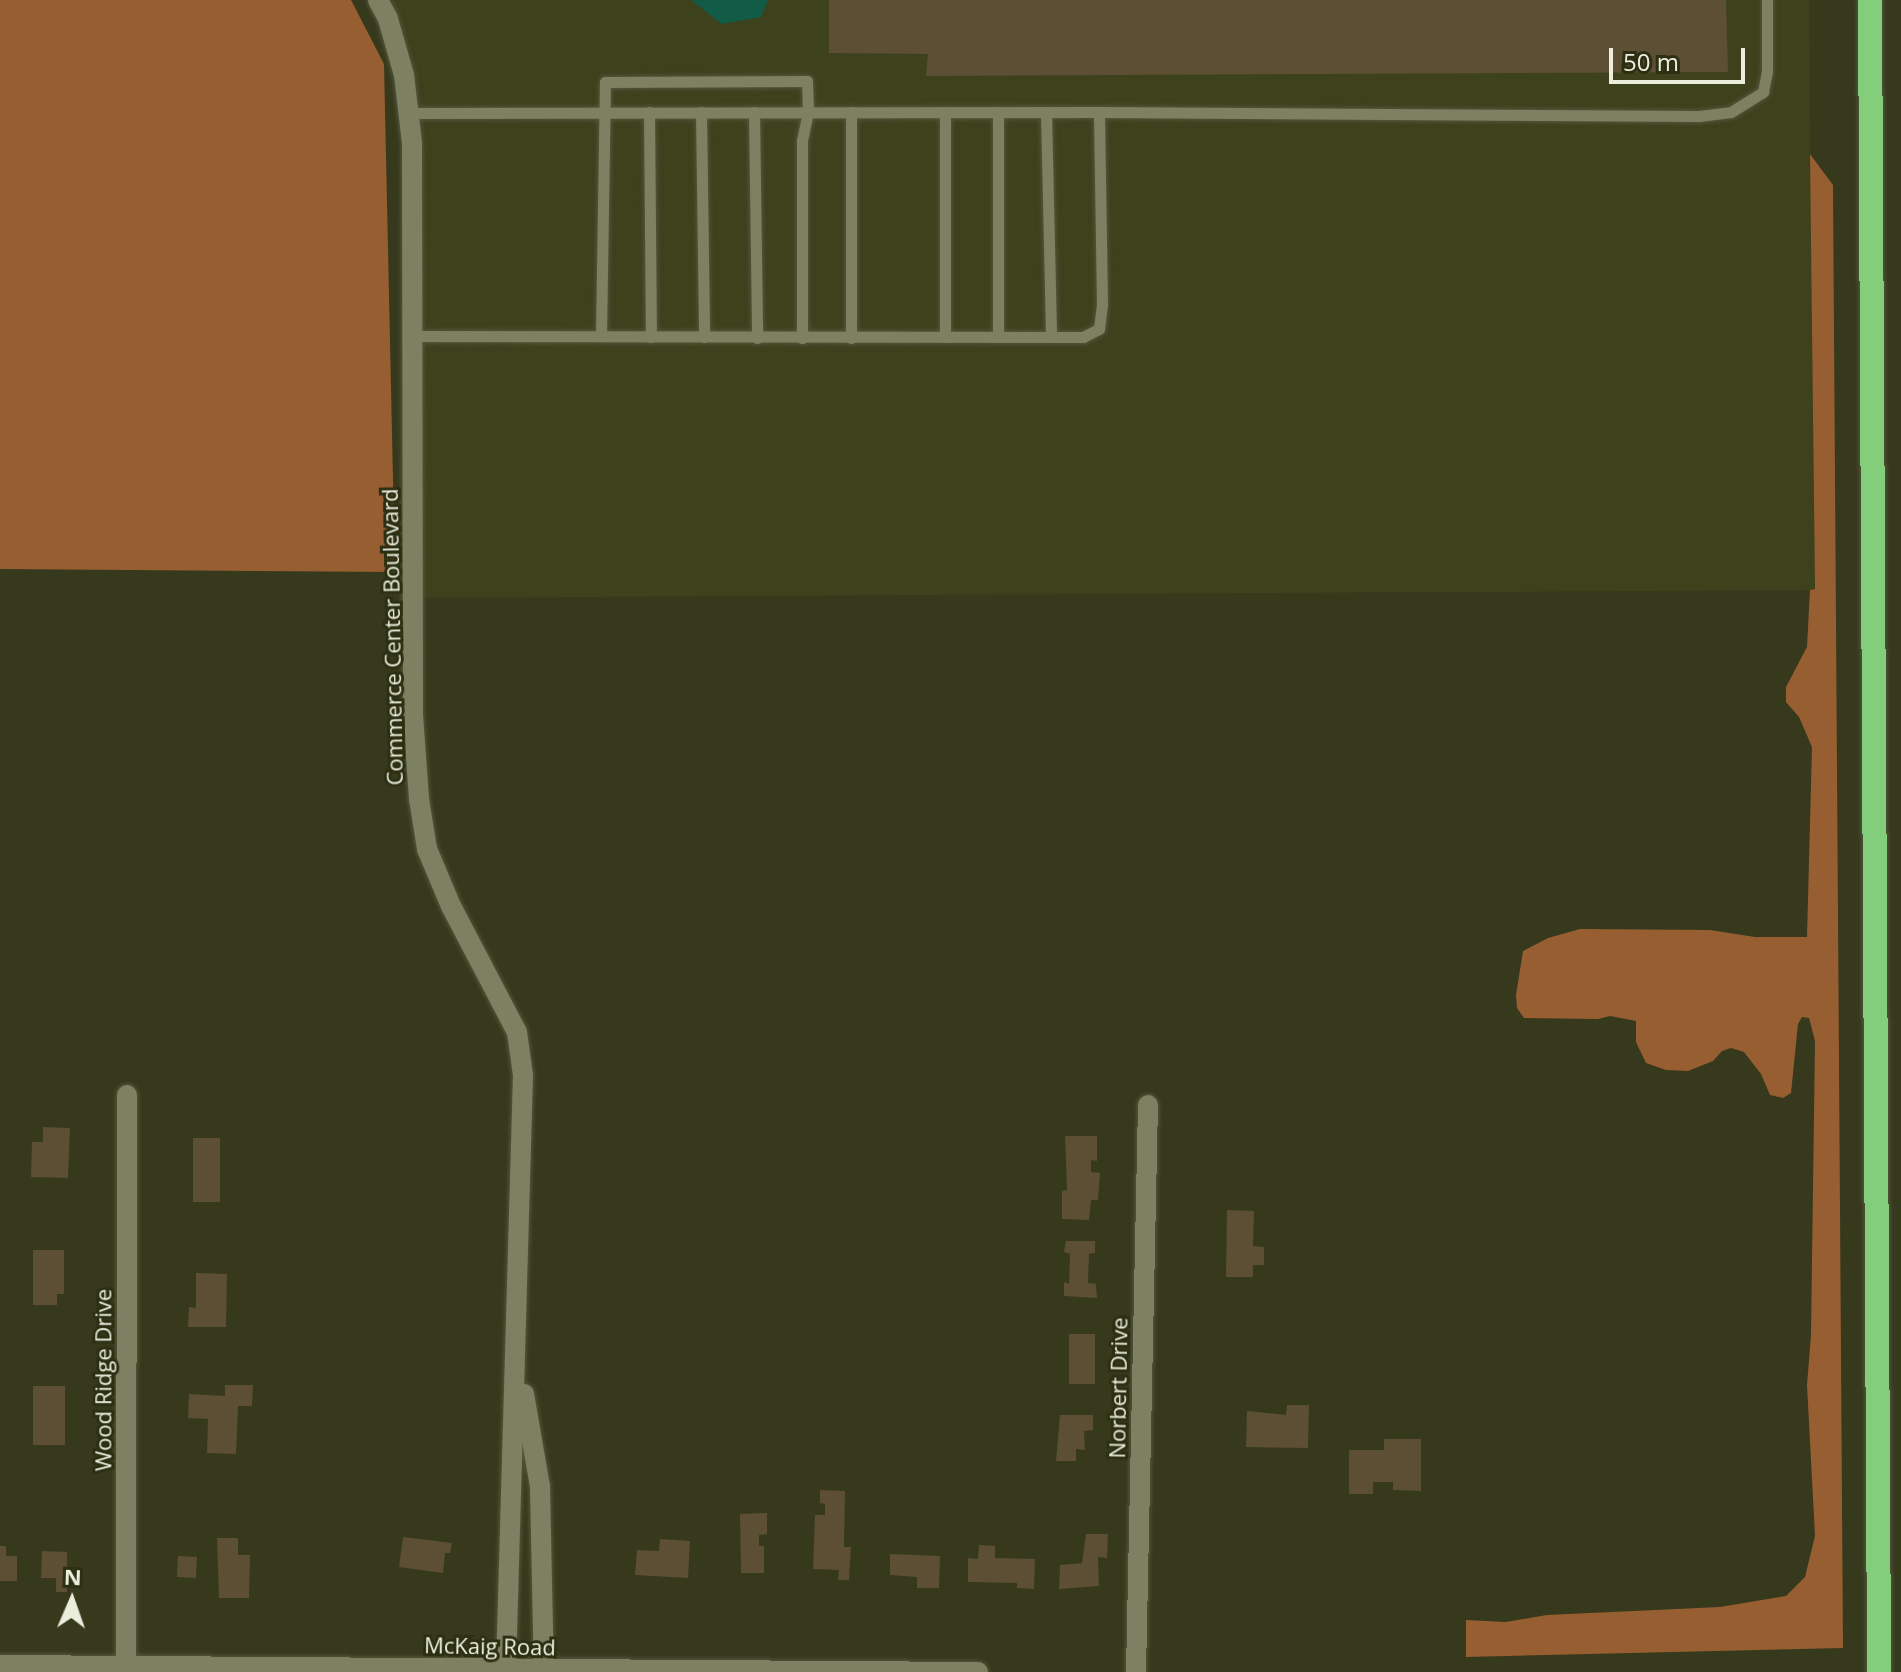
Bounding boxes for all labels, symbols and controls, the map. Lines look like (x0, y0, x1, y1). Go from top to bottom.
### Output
scale bar (1613, 32, 1749, 82)
text: 50 m (1623, 45, 1679, 78)
street label: Commerce Center Boulevard (376, 488, 408, 786)
street label: Wood Ridge Drive (90, 1289, 116, 1471)
street label: Norbert Drive (1104, 1317, 1132, 1459)
north arrow (32, 1560, 112, 1640)
text: N (63, 1561, 82, 1591)
street label: McKaig Road (424, 1632, 556, 1660)

